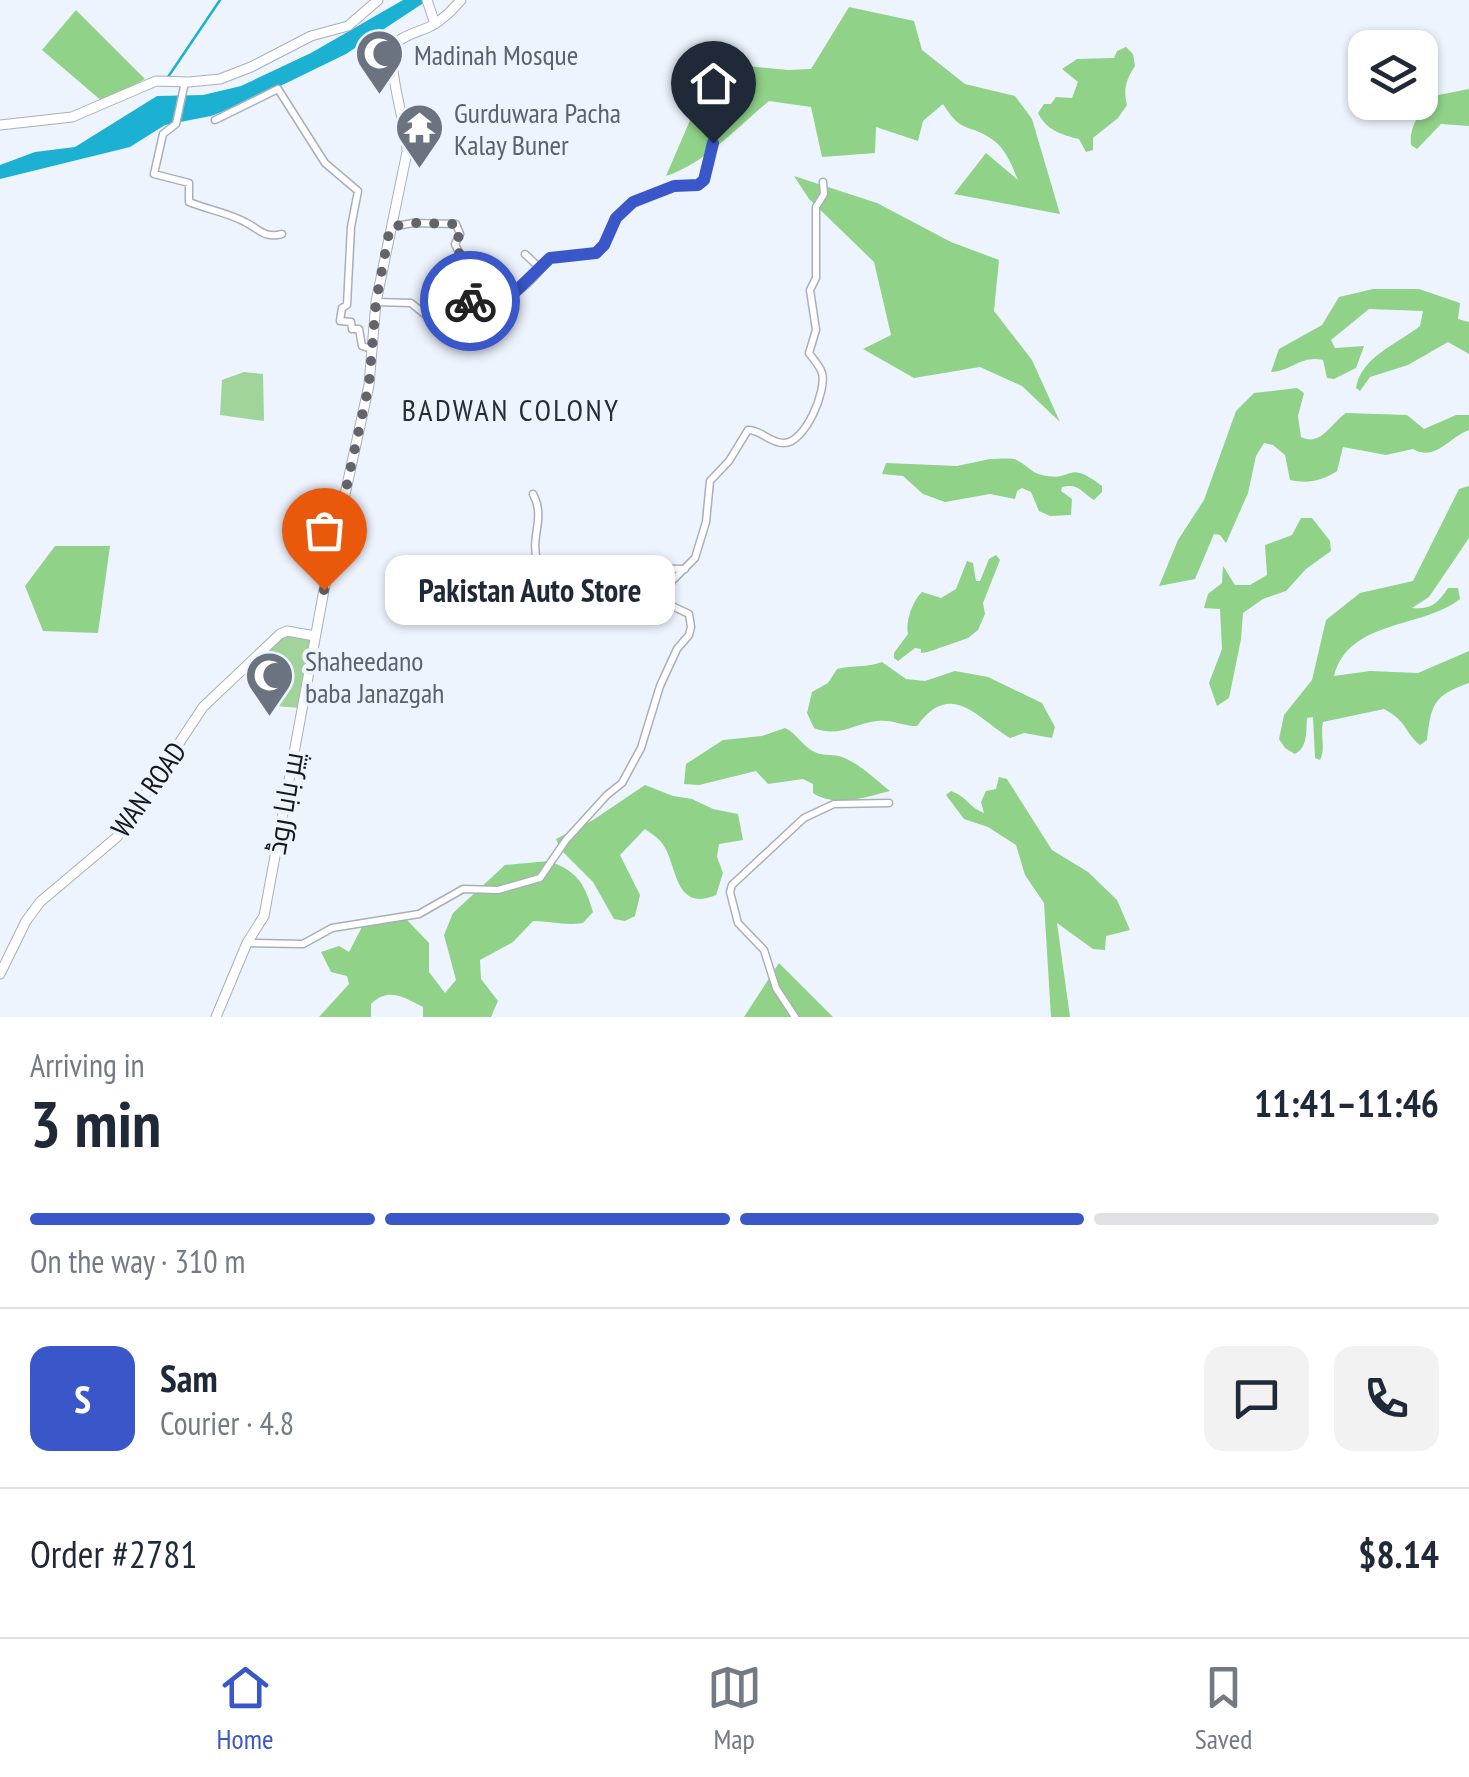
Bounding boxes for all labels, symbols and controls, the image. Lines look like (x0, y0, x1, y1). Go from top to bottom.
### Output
mosque icon: Madinah Mosque (353, 28, 405, 96)
map controls (1348, 30, 1438, 120)
button: layers (1348, 30, 1438, 120)
place label: Madinah Mosque (414, 36, 578, 73)
pin (671, 41, 756, 144)
icon: home (686, 56, 741, 111)
place label: Gurduwara Pacha Kalay Buner (454, 94, 621, 163)
temple icon: Gurduwara Pacha Kalay Buner (393, 102, 445, 170)
courier (420, 251, 520, 351)
icon: bike (443, 274, 498, 329)
district label: BADWAN COLONY (402, 390, 620, 429)
pin (282, 488, 367, 591)
icon: bag (297, 503, 352, 558)
callout: Pakistan Auto Store (384, 555, 674, 625)
text: Pakistan Auto Store (419, 569, 641, 611)
place label: Shaheedano baba Janazgah (305, 642, 444, 711)
mosque icon: Shaheedano baba Janazgah (244, 650, 296, 718)
street label: WAN ROAD (102, 734, 194, 844)
street label: پیر بابا روڈ (257, 748, 312, 857)
text: Arriving in (30, 1044, 145, 1086)
text: 11:41–11:46 (1254, 1078, 1439, 1127)
text: 3 min (30, 1081, 161, 1165)
text: On the way · 310 m (30, 1240, 245, 1282)
button: chat (1204, 1346, 1309, 1451)
button: phone (1334, 1346, 1439, 1451)
text: Sam (160, 1353, 218, 1402)
text: S (74, 1374, 91, 1423)
text: Courier · 4.8 (160, 1402, 294, 1444)
text: Order #2781 (30, 1529, 197, 1578)
text: $8.14 (1358, 1529, 1439, 1578)
tab: Home (217, 1660, 273, 1757)
tab: Map (707, 1660, 762, 1757)
tab: Saved (1195, 1660, 1252, 1757)

